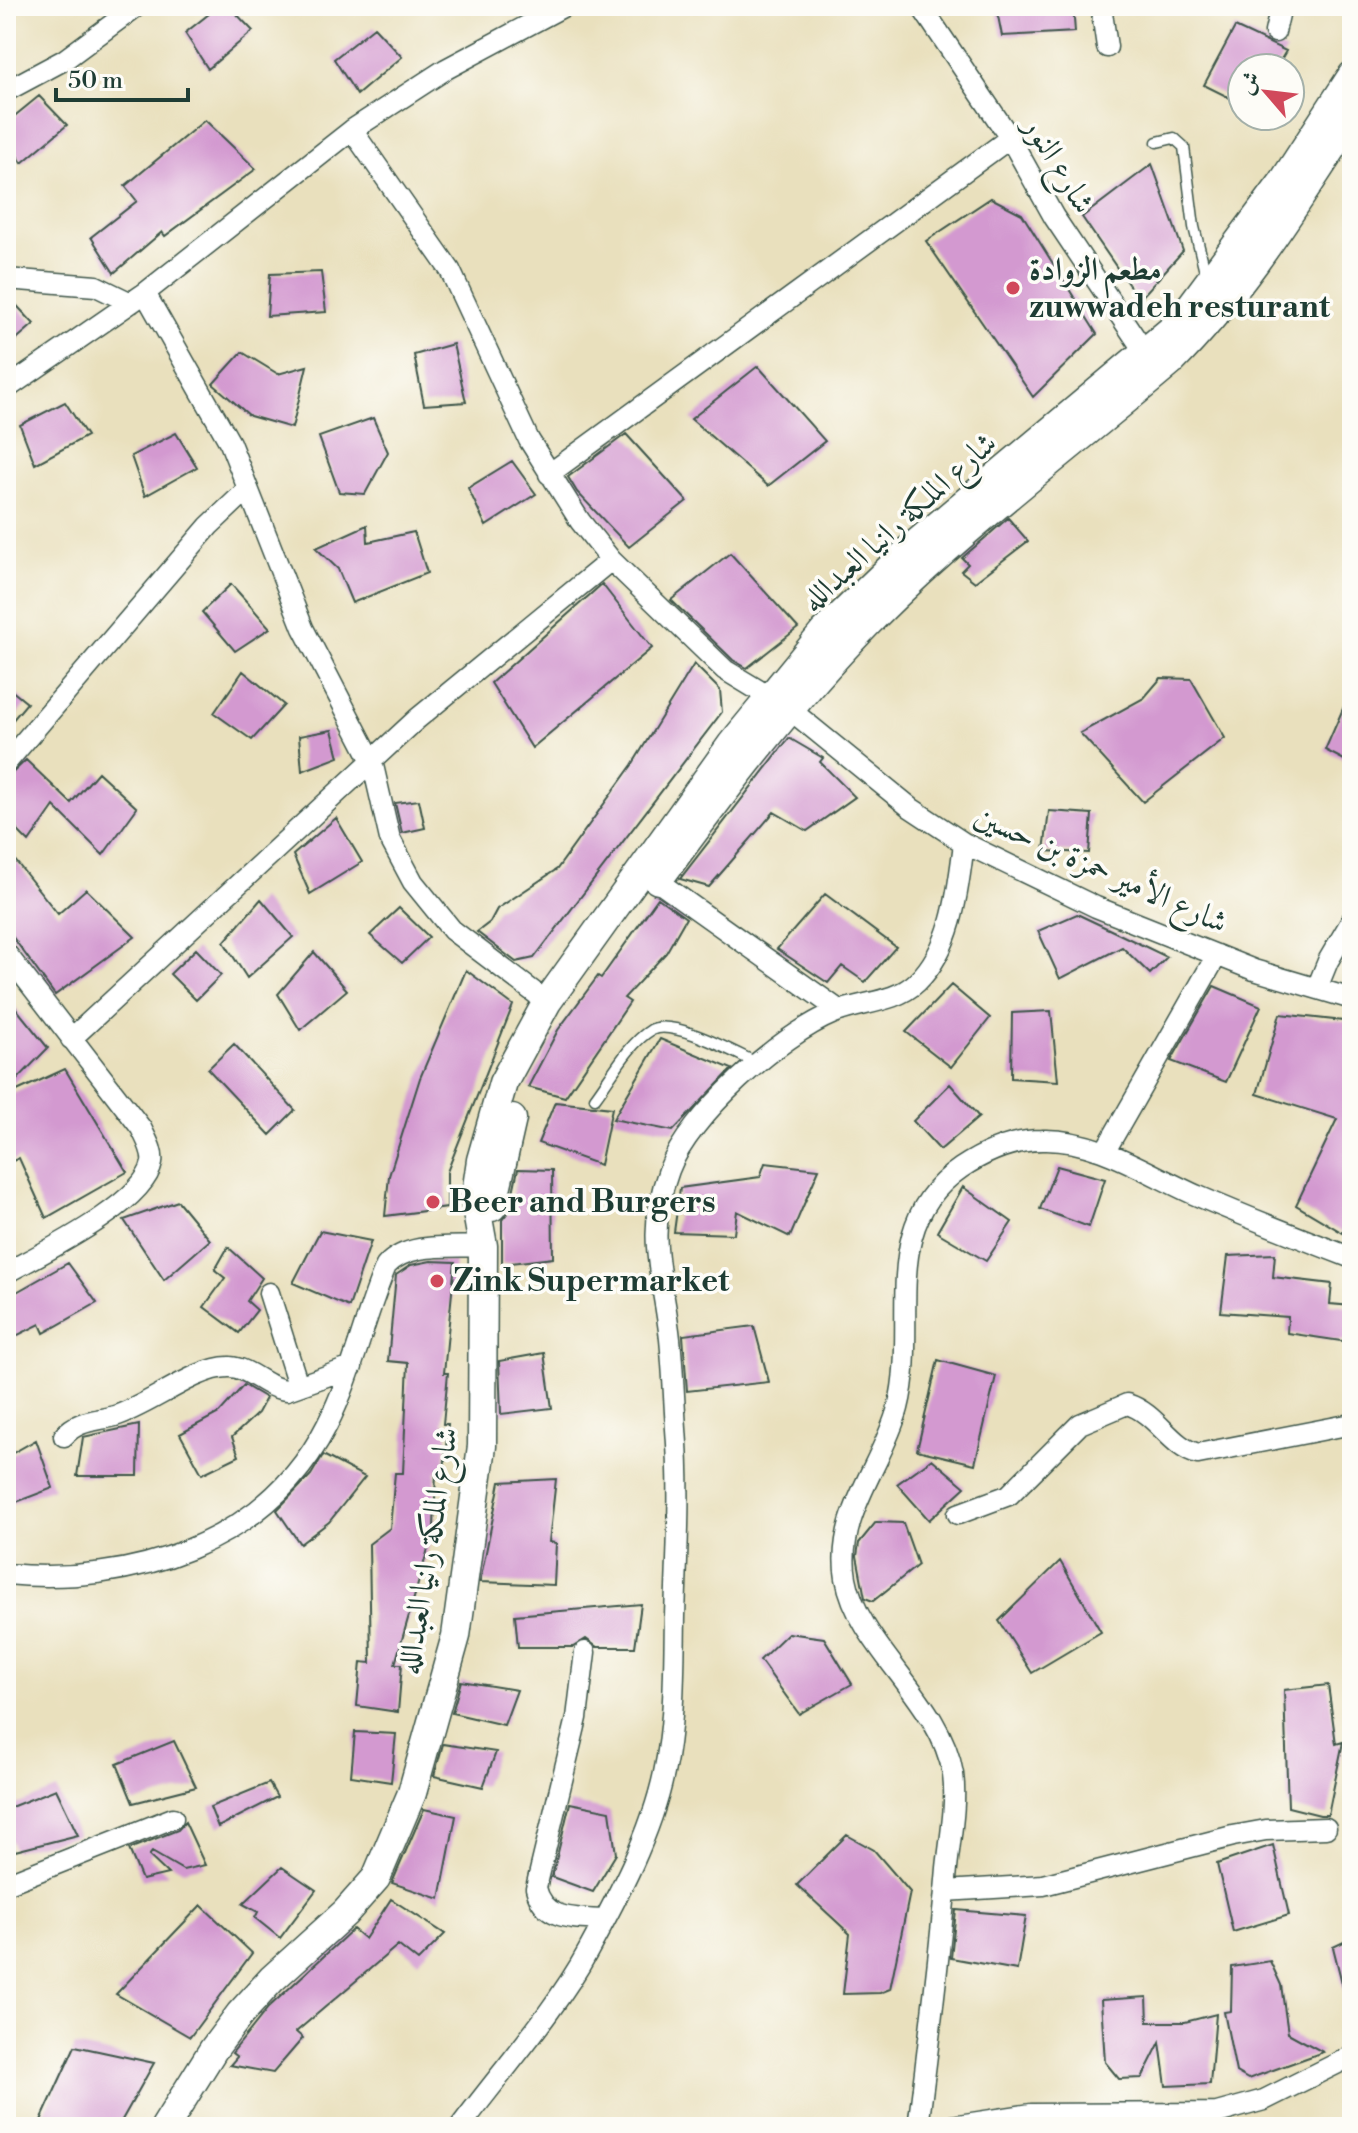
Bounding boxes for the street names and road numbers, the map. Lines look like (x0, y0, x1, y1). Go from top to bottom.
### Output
street label: شارع النور (1008, 107, 1104, 224)
street label: شارع الملكة رانيا العبدالله (793, 423, 1009, 625)
street label: شارع الأمير حمزة بن حسين (966, 792, 1235, 948)
street label: شارع الملكة رانيا العبدالله (389, 1424, 473, 1679)

